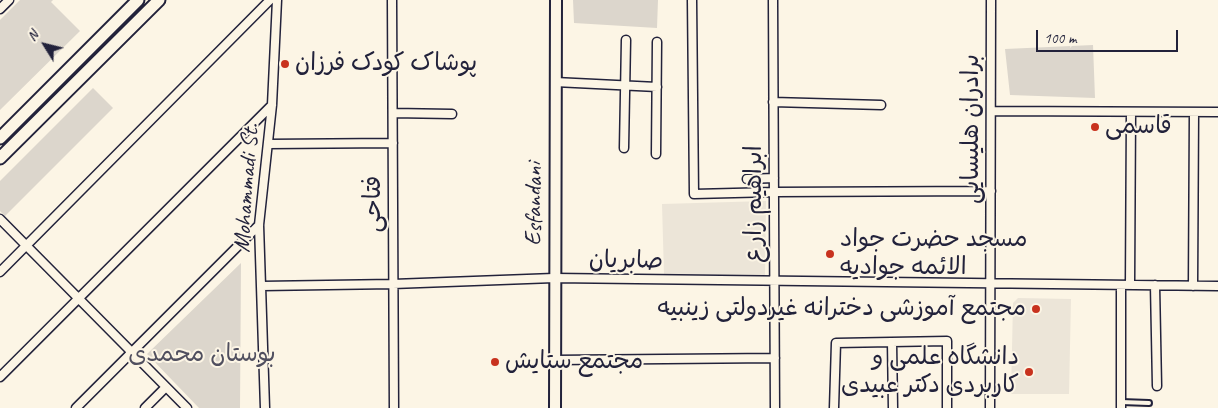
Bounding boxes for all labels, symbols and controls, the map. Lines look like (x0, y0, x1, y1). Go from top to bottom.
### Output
north arrow (20, 20, 70, 70)
scale bar (1038, 20, 1180, 52)
text: N (23, 27, 42, 44)
text: 100 m (1044, 29, 1076, 48)
place label: پوشاک کودک فرزان (295, 50, 477, 78)
street label: برادران هلیسایی (958, 54, 986, 204)
marker: پوشاک کودک فرزان (279, 58, 291, 70)
place label: قاسمی (1105, 113, 1172, 141)
marker: قاسمی (1089, 121, 1101, 133)
street label: Mohammadi St. (228, 123, 266, 253)
street label: ابراهیم زارع (741, 145, 769, 263)
street label: Esfandani (521, 162, 549, 246)
street label: فتاحی (360, 176, 388, 232)
place label: مسجد حضرت جواد الائمه جوادیه (840, 226, 1027, 282)
street label: صابریان (589, 246, 663, 276)
marker: مسجد حضرت جواد الائمه جوادیه (824, 248, 836, 260)
place label: مجتمع آموزشی دخترانه غیردولتی زینبیه (657, 295, 1026, 323)
marker: مجتمع آموزشی دخترانه غیردولتی زینبیه (1030, 303, 1042, 315)
park label: بوستان محمدی (128, 341, 276, 369)
place label: دانشگاه علمی و کاربردی دکتر عبیدی (841, 344, 1019, 400)
place label: مجتمع ستایش (505, 348, 643, 376)
marker: مجتمع ستایش (489, 356, 501, 368)
marker: دانشگاه علمی و کاربردی دکتر عبیدی (1023, 366, 1035, 378)

